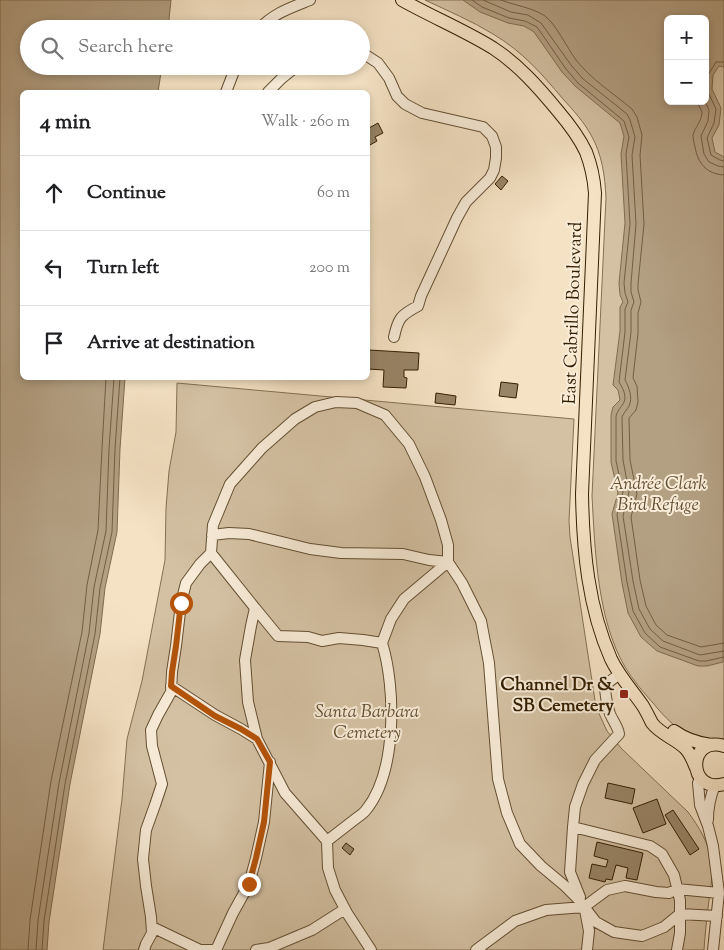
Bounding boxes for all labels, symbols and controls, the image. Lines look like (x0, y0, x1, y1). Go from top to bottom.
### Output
map controls (664, 15, 709, 105)
button: + (664, 15, 709, 60)
search box (20, 20, 370, 75)
icon: search (38, 34, 66, 62)
text: Search here (78, 34, 173, 61)
button: − (664, 60, 709, 105)
text: 4 min (40, 108, 91, 138)
text: Walk · 260 m (261, 111, 350, 134)
icon: ahead (40, 179, 68, 207)
text: Continue (87, 180, 166, 207)
text: 60 m (317, 182, 350, 205)
street label: East Cabrillo Boulevard (558, 221, 590, 405)
icon: left (40, 254, 68, 282)
text: Turn left (87, 255, 159, 282)
text: 200 m (309, 257, 350, 280)
icon: arrive (40, 329, 68, 357)
text: Arrive at destination (87, 330, 255, 357)
park label: Andrée Clark Bird Refuge (610, 472, 706, 519)
route start (170, 592, 193, 615)
place label: Channel Dr & SB Cemetery (500, 673, 615, 720)
marker: Channel Dr & SB Cemetery (618, 688, 630, 700)
park label: Santa Barbara Cemetery (315, 700, 419, 747)
route end (238, 873, 261, 896)

